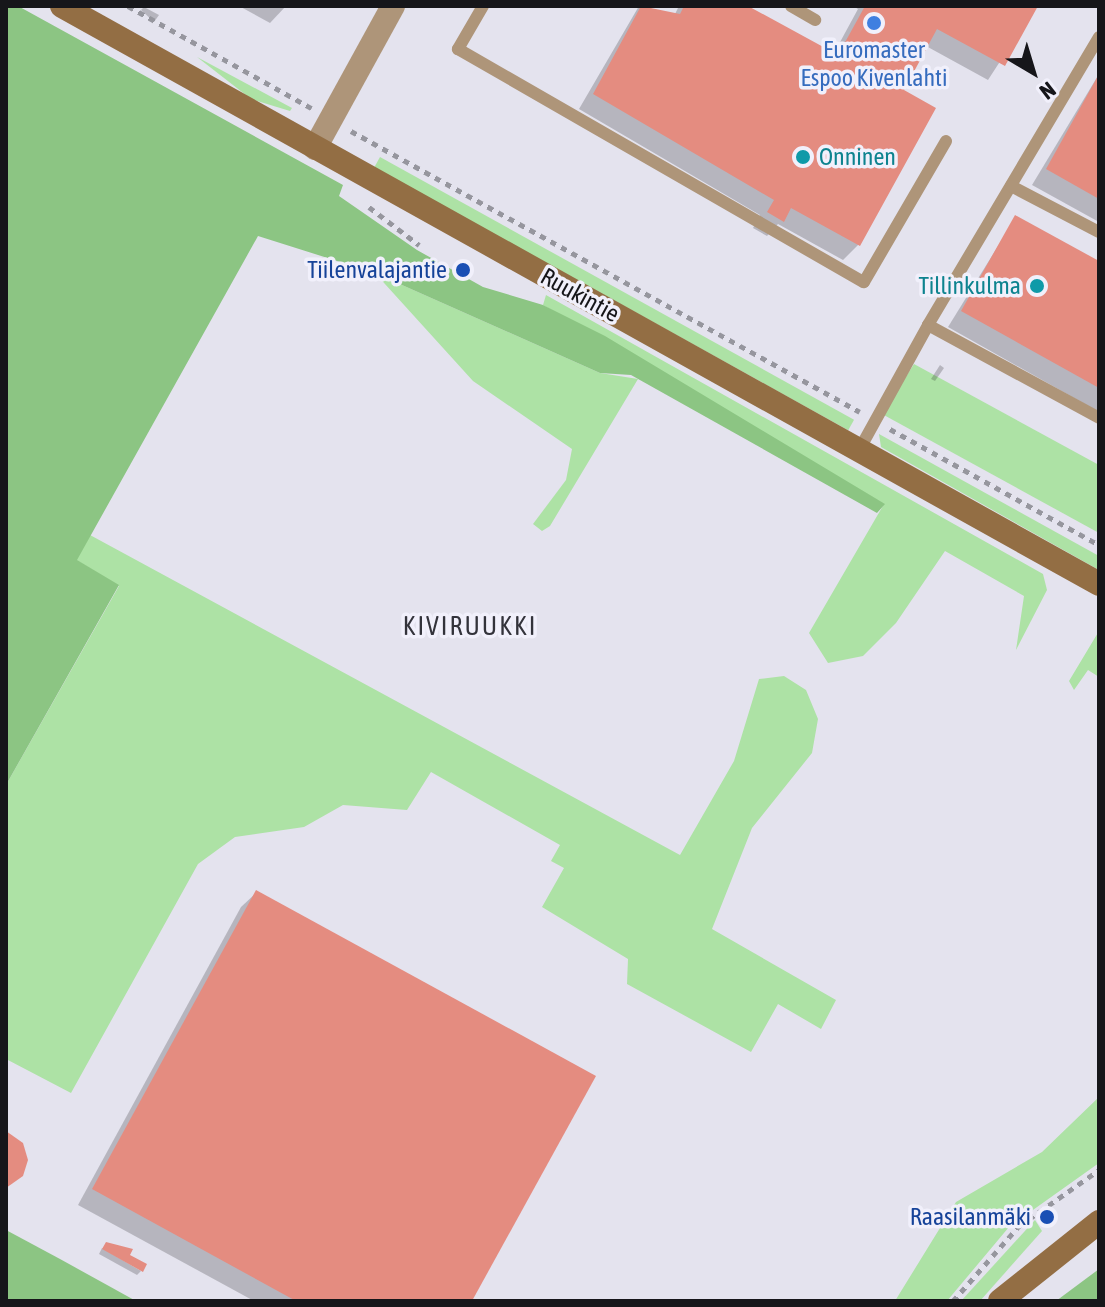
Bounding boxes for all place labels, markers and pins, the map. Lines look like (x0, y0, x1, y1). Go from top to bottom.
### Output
marker: Euromaster Espoo Kivenlahti (865, 14, 883, 32)
place label: Euromaster Espoo Kivenlahti (801, 36, 947, 92)
place label: Onninen (819, 143, 896, 171)
marker: Onninen (794, 148, 812, 166)
place label: Tiilenvalajantie (307, 256, 447, 284)
marker: Tiilenvalajantie (454, 261, 472, 279)
place label: Tillinkulma (919, 272, 1021, 300)
marker: Tillinkulma (1028, 277, 1046, 295)
place label: Raasilanmäki (910, 1203, 1031, 1231)
marker: Raasilanmäki (1038, 1208, 1056, 1226)

